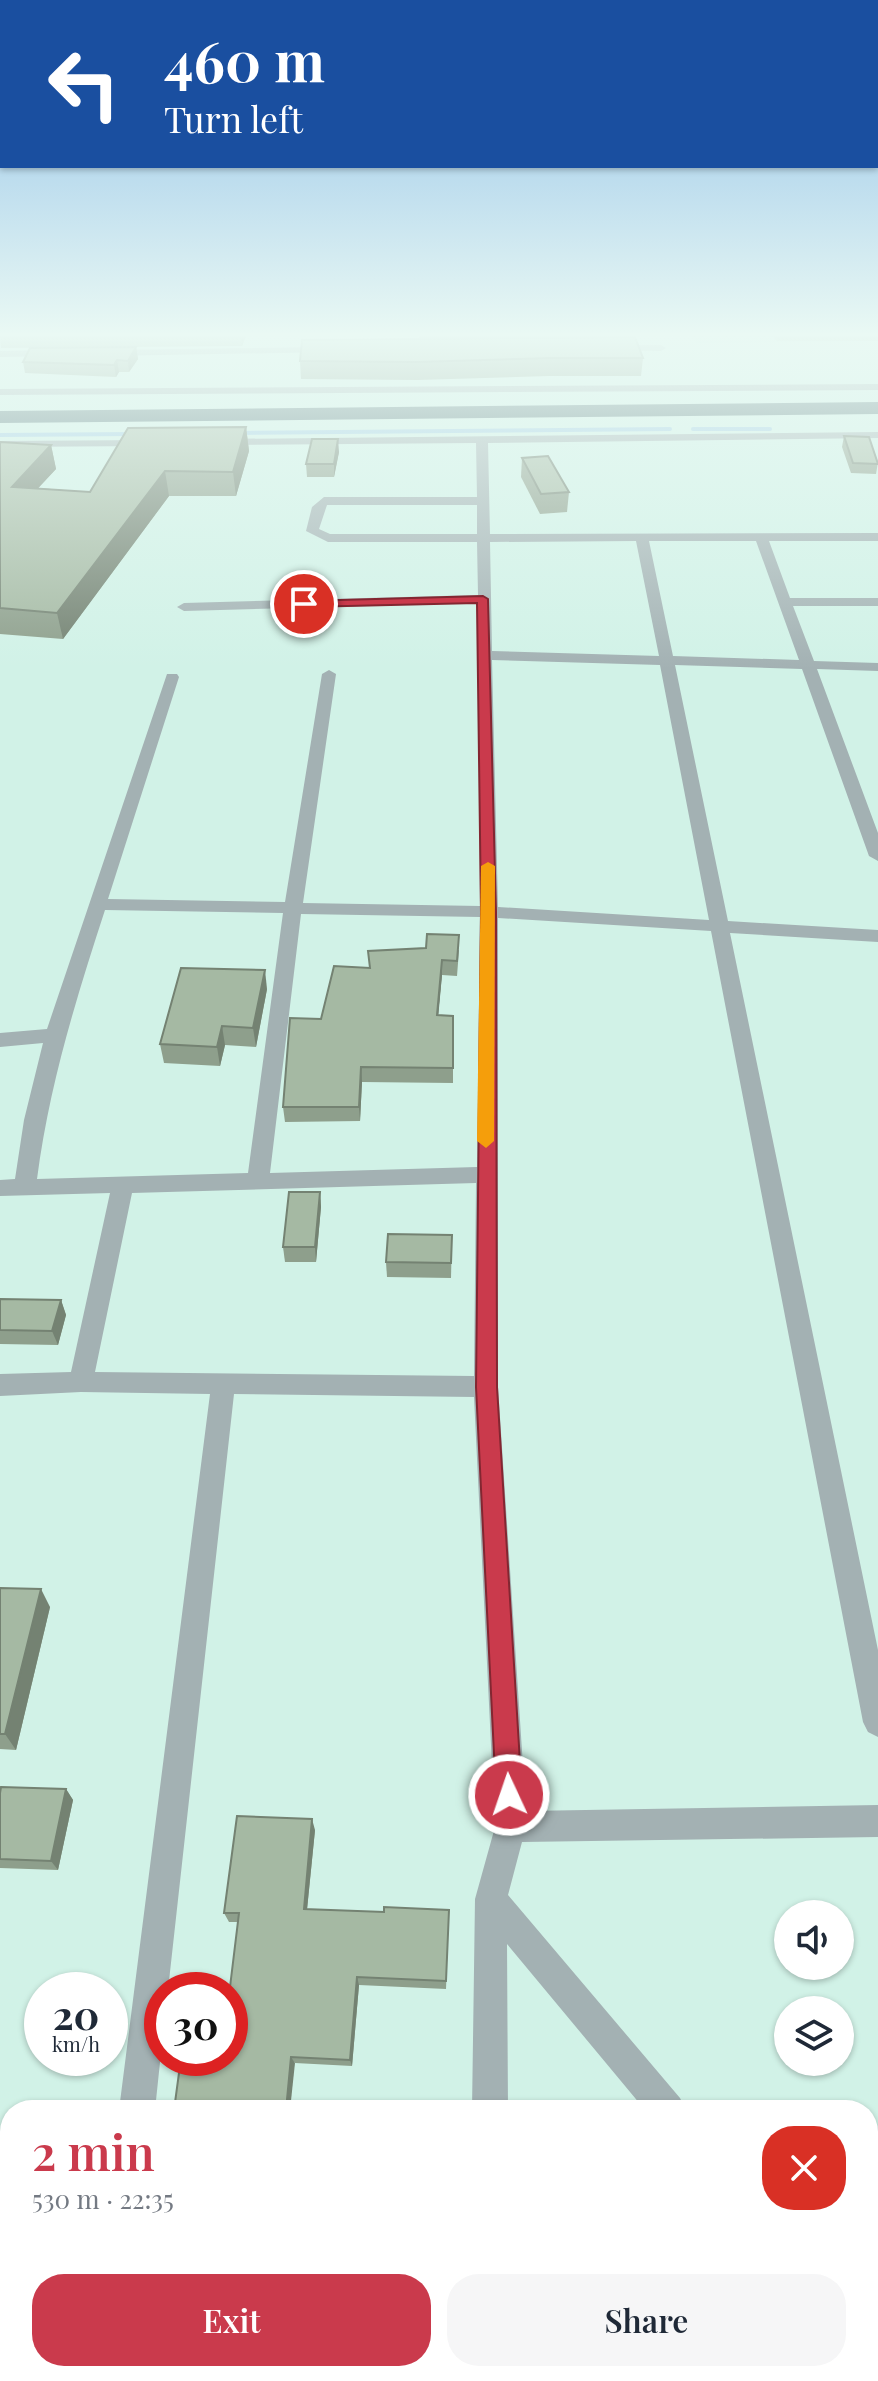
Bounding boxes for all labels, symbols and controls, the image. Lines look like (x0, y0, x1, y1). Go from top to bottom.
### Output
text: 460 m (164, 22, 325, 97)
icon: left (32, 32, 136, 136)
text: Turn left (164, 94, 303, 142)
pin (270, 570, 338, 638)
icon: arrive (282, 582, 326, 626)
position arrow (467, 1753, 551, 1837)
map controls (774, 1900, 854, 2076)
button: sound (774, 1900, 854, 1980)
speed limit sign: 30 (144, 1972, 248, 2076)
text: 20 (53, 1987, 99, 2040)
button: layers (774, 1996, 854, 2076)
text: km/h (52, 2030, 100, 2057)
text: 2 min (32, 2119, 155, 2183)
button: close (762, 2126, 846, 2210)
text: 530 m · 22:35 (32, 2181, 174, 2216)
button: Exit (32, 2274, 431, 2366)
button: Share (447, 2274, 846, 2366)

